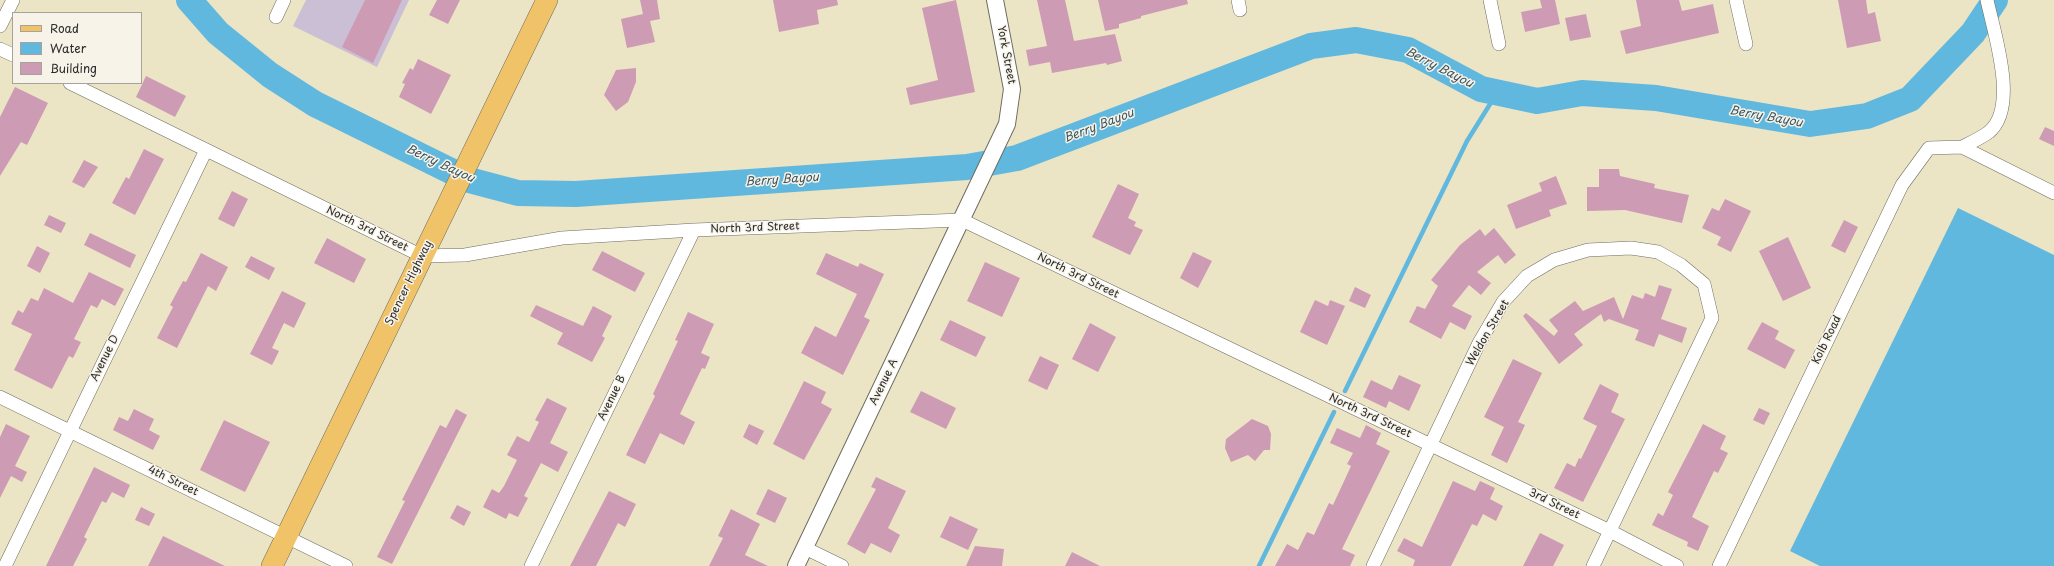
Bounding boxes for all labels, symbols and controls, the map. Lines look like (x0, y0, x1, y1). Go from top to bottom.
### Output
legend (12, 12, 142, 84)
text: Road (50, 19, 79, 37)
street label: York Street (994, 25, 1018, 85)
text: Water (50, 39, 86, 57)
water label: Berry Bayou (1403, 45, 1475, 91)
text: Building (50, 59, 97, 77)
water label: Berry Bayou (1728, 104, 1804, 130)
water label: Berry Bayou (1062, 106, 1136, 146)
water label: Berry Bayou (404, 142, 476, 186)
water label: Berry Bayou (745, 170, 819, 190)
street label: North 3rd Street (324, 203, 410, 255)
street label: North 3rd Street (710, 220, 800, 236)
street label: Spencer Highway (383, 239, 435, 327)
street label: North 3rd Street (1035, 250, 1121, 302)
street label: Weldon Street (1464, 297, 1512, 369)
street label: Kolb Road (1810, 314, 1844, 366)
street label: Avenue D (88, 333, 122, 383)
street label: Avenue A (867, 357, 901, 407)
street label: Avenue B (595, 373, 629, 423)
street label: North 3rd Street (1327, 391, 1413, 441)
street label: 4th Street (146, 463, 200, 499)
street label: 3rd Street (1526, 486, 1582, 522)

